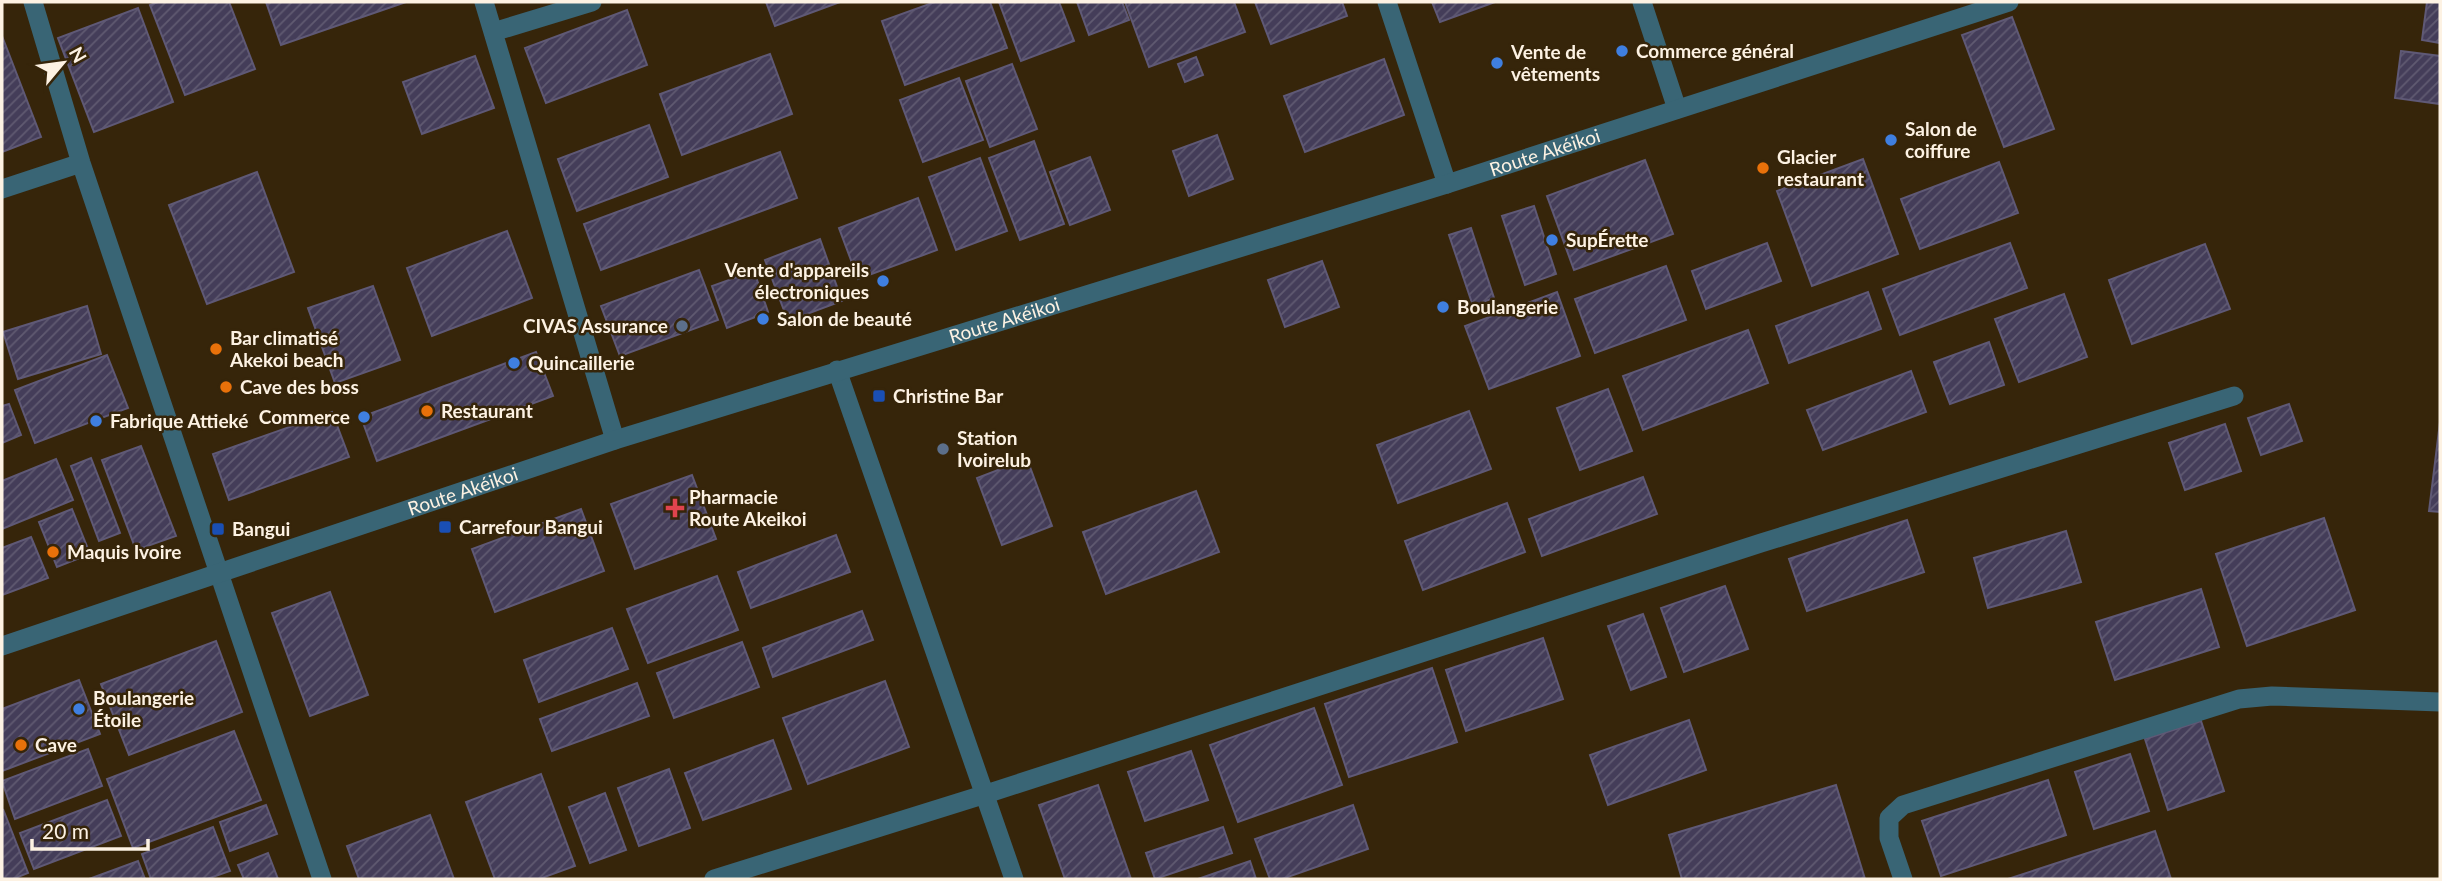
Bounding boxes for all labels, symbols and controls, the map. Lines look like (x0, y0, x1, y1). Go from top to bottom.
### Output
north arrow (28, 28, 98, 98)
place label: Commerce général (1636, 39, 1794, 62)
place label: Vente de vêtements (1510, 40, 1600, 85)
text: N (65, 43, 92, 66)
marker: Commerce général (1614, 43, 1630, 59)
marker: Vente de vêtements (1489, 55, 1505, 71)
place label: Salon de coiffure (1905, 117, 1977, 162)
street label: Route Akéikoi (1487, 123, 1603, 180)
marker: Salon de coiffure (1883, 132, 1899, 148)
place label: Glacier restaurant (1777, 145, 1864, 190)
marker: Glacier restaurant (1755, 160, 1771, 176)
place label: SupÉrette (1566, 228, 1649, 251)
marker: SupÉrette (1544, 232, 1560, 248)
place label: Vente d'appareils électroniques (724, 258, 869, 303)
marker: Vente d'appareils électroniques (875, 273, 891, 289)
street label: Route Akéikoi (946, 292, 1062, 348)
place label: Boulangerie (1457, 295, 1558, 318)
marker: Boulangerie (1435, 299, 1451, 315)
place label: Salon de beauté (777, 307, 912, 330)
marker: Salon de beauté (755, 311, 771, 327)
place label: CIVAS Assurance (523, 314, 668, 337)
marker: CIVAS Assurance (674, 318, 690, 334)
place label: Bar climatisé Akekoi beach (229, 326, 343, 371)
marker: Bar climatisé Akekoi beach (208, 341, 224, 357)
place label: Quincaillerie (528, 351, 635, 374)
marker: Quincaillerie (506, 355, 522, 371)
place label: Cave des boss (240, 375, 359, 398)
marker: Cave des boss (218, 379, 234, 395)
place label: Christine Bar (893, 384, 1004, 407)
marker: Christine Bar (871, 388, 887, 404)
place label: Restaurant (441, 399, 533, 422)
marker: Restaurant (419, 403, 435, 419)
place label: Commerce (259, 405, 350, 428)
place label: Fabrique Attieké (110, 409, 248, 432)
marker: Commerce (356, 409, 372, 425)
marker: Fabrique Attieké (88, 413, 104, 429)
place label: Station Ivoirelub (957, 426, 1031, 471)
marker: Station Ivoirelub (935, 441, 951, 457)
street label: Route Akéikoi (404, 462, 521, 520)
place label: Pharmacie Route Akeikoi (689, 485, 807, 530)
marker: Pharmacie Route Akeikoi (667, 500, 683, 516)
place label: Carrefour Bangui (459, 515, 603, 538)
place label: Bangui (232, 517, 290, 540)
marker: Carrefour Bangui (437, 519, 453, 535)
marker: Bangui (210, 521, 226, 537)
place label: Maquis Ivoire (67, 540, 182, 563)
marker: Maquis Ivoire (45, 544, 61, 560)
place label: Boulangerie Étoile (93, 686, 194, 731)
marker: Boulangerie Étoile (71, 701, 87, 717)
place label: Cave (35, 733, 77, 756)
marker: Cave (13, 737, 29, 753)
scale bar (32, 808, 147, 852)
text: 20 m (42, 818, 89, 843)

